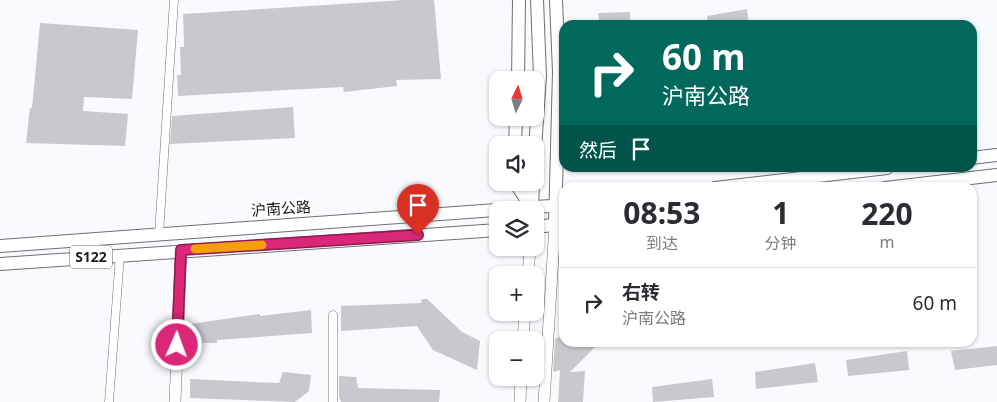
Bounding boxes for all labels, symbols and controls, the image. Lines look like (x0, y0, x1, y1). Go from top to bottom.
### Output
text: 60 m (662, 33, 745, 80)
icon: right (579, 40, 644, 105)
north arrow (489, 71, 544, 126)
map controls (489, 71, 544, 386)
text: 沪南公路 (662, 80, 750, 110)
icon: arrive (627, 135, 655, 163)
button: sound (489, 136, 544, 191)
text: 然后 (579, 137, 617, 163)
pin (397, 184, 439, 235)
icon: arrive (404, 191, 432, 219)
text: 08:53 (623, 192, 700, 233)
text: 1 (772, 192, 789, 233)
text: 220 (861, 193, 913, 234)
street label: 沪南公路 (250, 196, 312, 220)
button: layers (489, 201, 544, 256)
text: m (879, 231, 894, 253)
text: 到达 (646, 232, 678, 254)
text: 分钟 (765, 232, 797, 254)
road number: S122 (70, 246, 112, 268)
button: + (489, 266, 544, 321)
text: 右转 (622, 279, 660, 305)
icon: right (579, 289, 607, 317)
text: 60 m (913, 290, 957, 316)
text: 沪南公路 (622, 307, 686, 329)
position arrow (150, 318, 202, 370)
button: − (489, 331, 544, 386)

